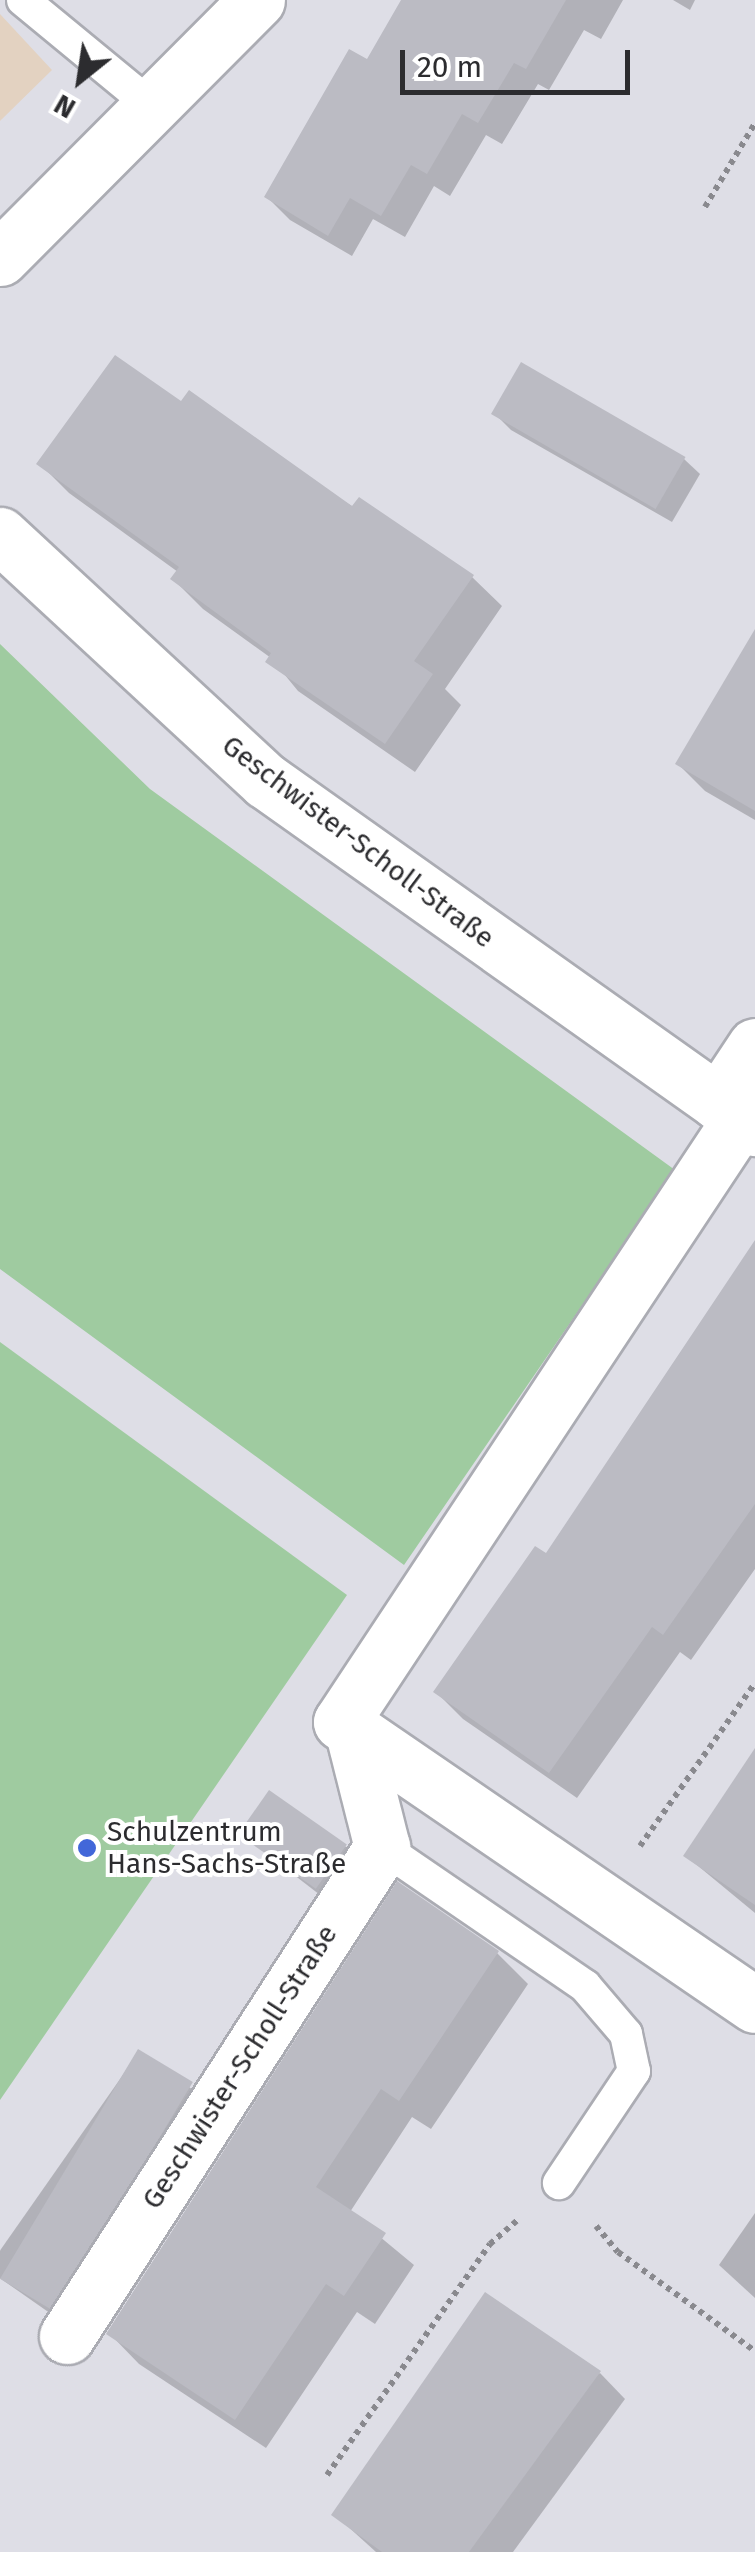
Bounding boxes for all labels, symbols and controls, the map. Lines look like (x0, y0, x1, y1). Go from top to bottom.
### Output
north arrow (30, 30, 130, 130)
scale bar (405, 30, 635, 92)
text: 20 m (417, 49, 482, 85)
text: N (48, 87, 81, 125)
street label: Geschwister-Scholl-Straße (215, 729, 501, 955)
place label: Schulzentrum Hans-Sachs-Straße (107, 1815, 346, 1881)
marker: Schulzentrum Hans-Sachs-Straße (76, 1837, 98, 1859)
street label: Geschwister-Scholl-Straße (136, 1919, 344, 2215)

